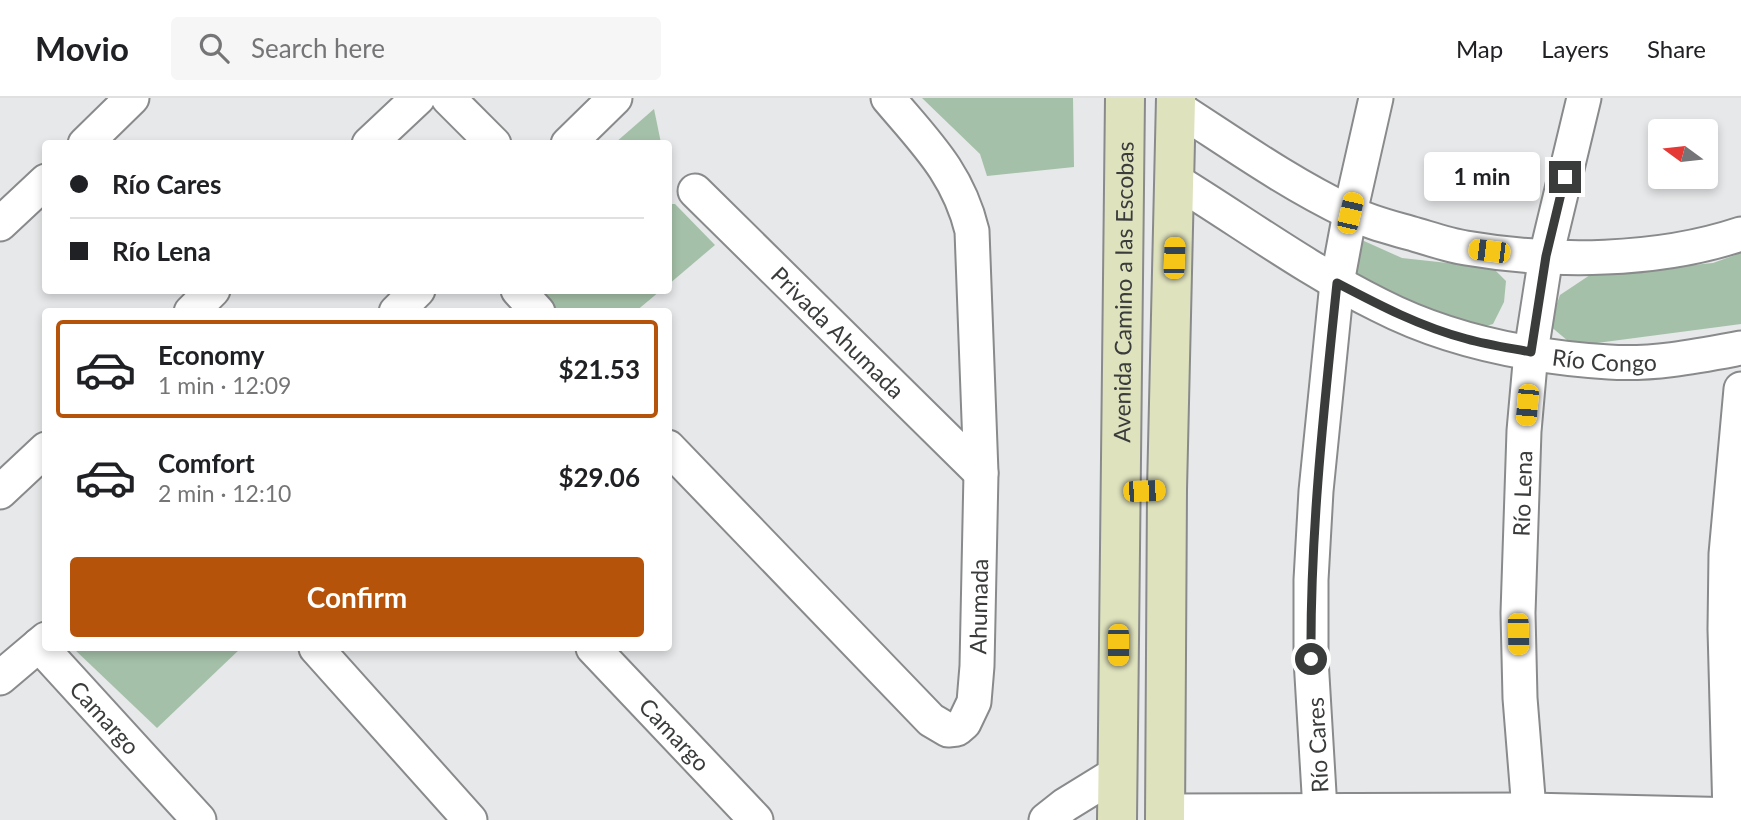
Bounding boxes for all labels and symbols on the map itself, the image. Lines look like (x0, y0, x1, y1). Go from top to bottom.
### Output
north arrow (1648, 119, 1718, 189)
street label: Avenida Camino a las Escobas (1107, 141, 1139, 443)
callout: 1 min (1425, 153, 1540, 202)
route end (1549, 161, 1581, 193)
car (1336, 190, 1365, 236)
car (1163, 237, 1186, 279)
car (1467, 238, 1512, 264)
street label: Privada Ahumada (766, 260, 911, 404)
street label: Río Congo (1551, 342, 1658, 377)
car (1515, 383, 1540, 427)
street label: Río Lena (1507, 450, 1537, 537)
car (1123, 480, 1166, 502)
street label: Ahumada (963, 558, 993, 655)
car (1508, 613, 1529, 655)
car (1108, 624, 1129, 666)
route start (1295, 643, 1327, 675)
street label: Camargo (64, 675, 146, 760)
street label: Camargo (634, 692, 716, 777)
street label: Río Cares (1301, 697, 1333, 793)

